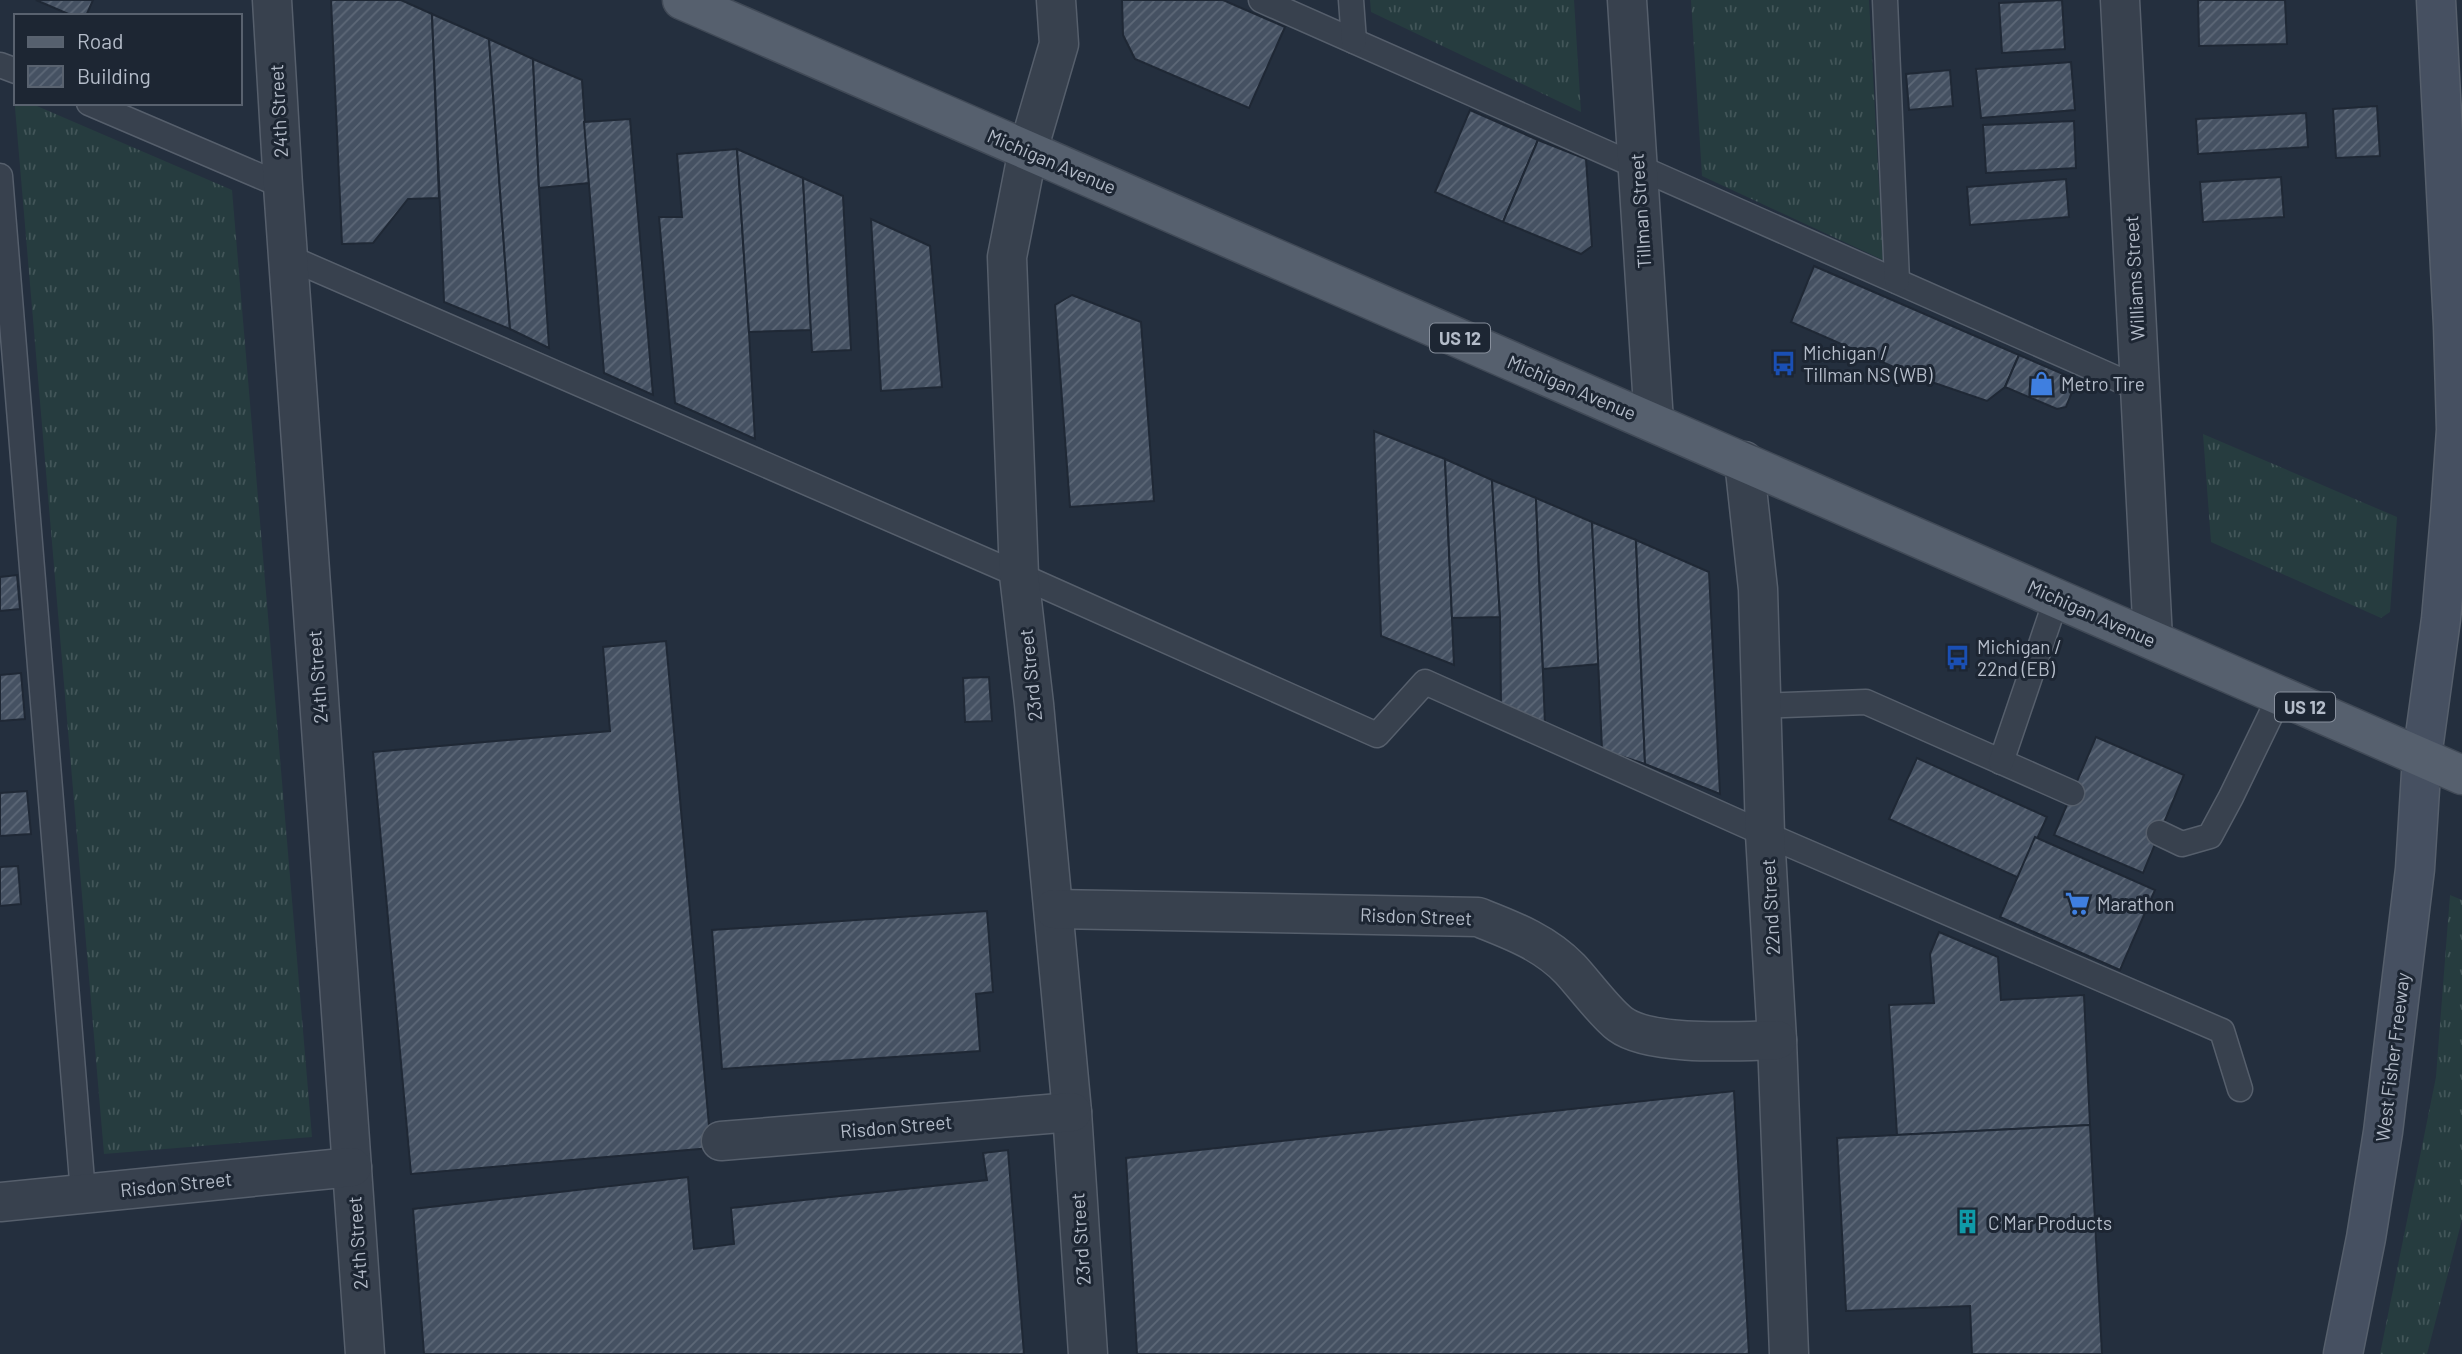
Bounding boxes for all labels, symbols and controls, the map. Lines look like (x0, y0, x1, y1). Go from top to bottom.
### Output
legend (14, 14, 242, 105)
text: Road (77, 28, 123, 53)
text: Building (77, 63, 151, 88)
street label: 24th Street (264, 64, 292, 158)
street label: Michigan Avenue (984, 124, 1120, 198)
street label: Tillman Street (1625, 153, 1655, 269)
street label: Williams Street (2119, 215, 2149, 341)
road number: US 12 (1430, 324, 1490, 352)
place label: Michigan / Tillman NS (WB) (1803, 341, 1934, 386)
bus stop icon: Michigan / Tillman NS (WB) (1769, 349, 1797, 377)
street label: Michigan Avenue (1504, 350, 1640, 424)
shop icon: Metro Tire (2027, 369, 2055, 397)
place label: Metro Tire (2061, 372, 2145, 395)
street label: Michigan Avenue (2024, 574, 2160, 652)
street label: 23rd Street (1014, 628, 1046, 722)
street label: 24th Street (302, 630, 332, 724)
place label: Michigan / 22nd (EB) (1977, 635, 2062, 680)
bus stop icon: Michigan / 22nd (EB) (1943, 643, 1971, 671)
road number: US 12 (2275, 692, 2335, 722)
street label: 22nd Street (1756, 858, 1784, 956)
supermarket icon: Marathon (2063, 889, 2091, 917)
place label: Marathon (2097, 892, 2174, 915)
street label: Risdon Street (1360, 903, 1472, 929)
street label: West Fisher Freeway (2370, 971, 2414, 1143)
street label: Risdon Street (839, 1110, 953, 1142)
street label: Risdon Street (119, 1167, 233, 1201)
street label: 23rd Street (1065, 1192, 1095, 1286)
street label: 24th Street (342, 1196, 372, 1290)
building icon: C Mar Products (1954, 1208, 1982, 1236)
place label: C Mar Products (1988, 1211, 2112, 1234)

